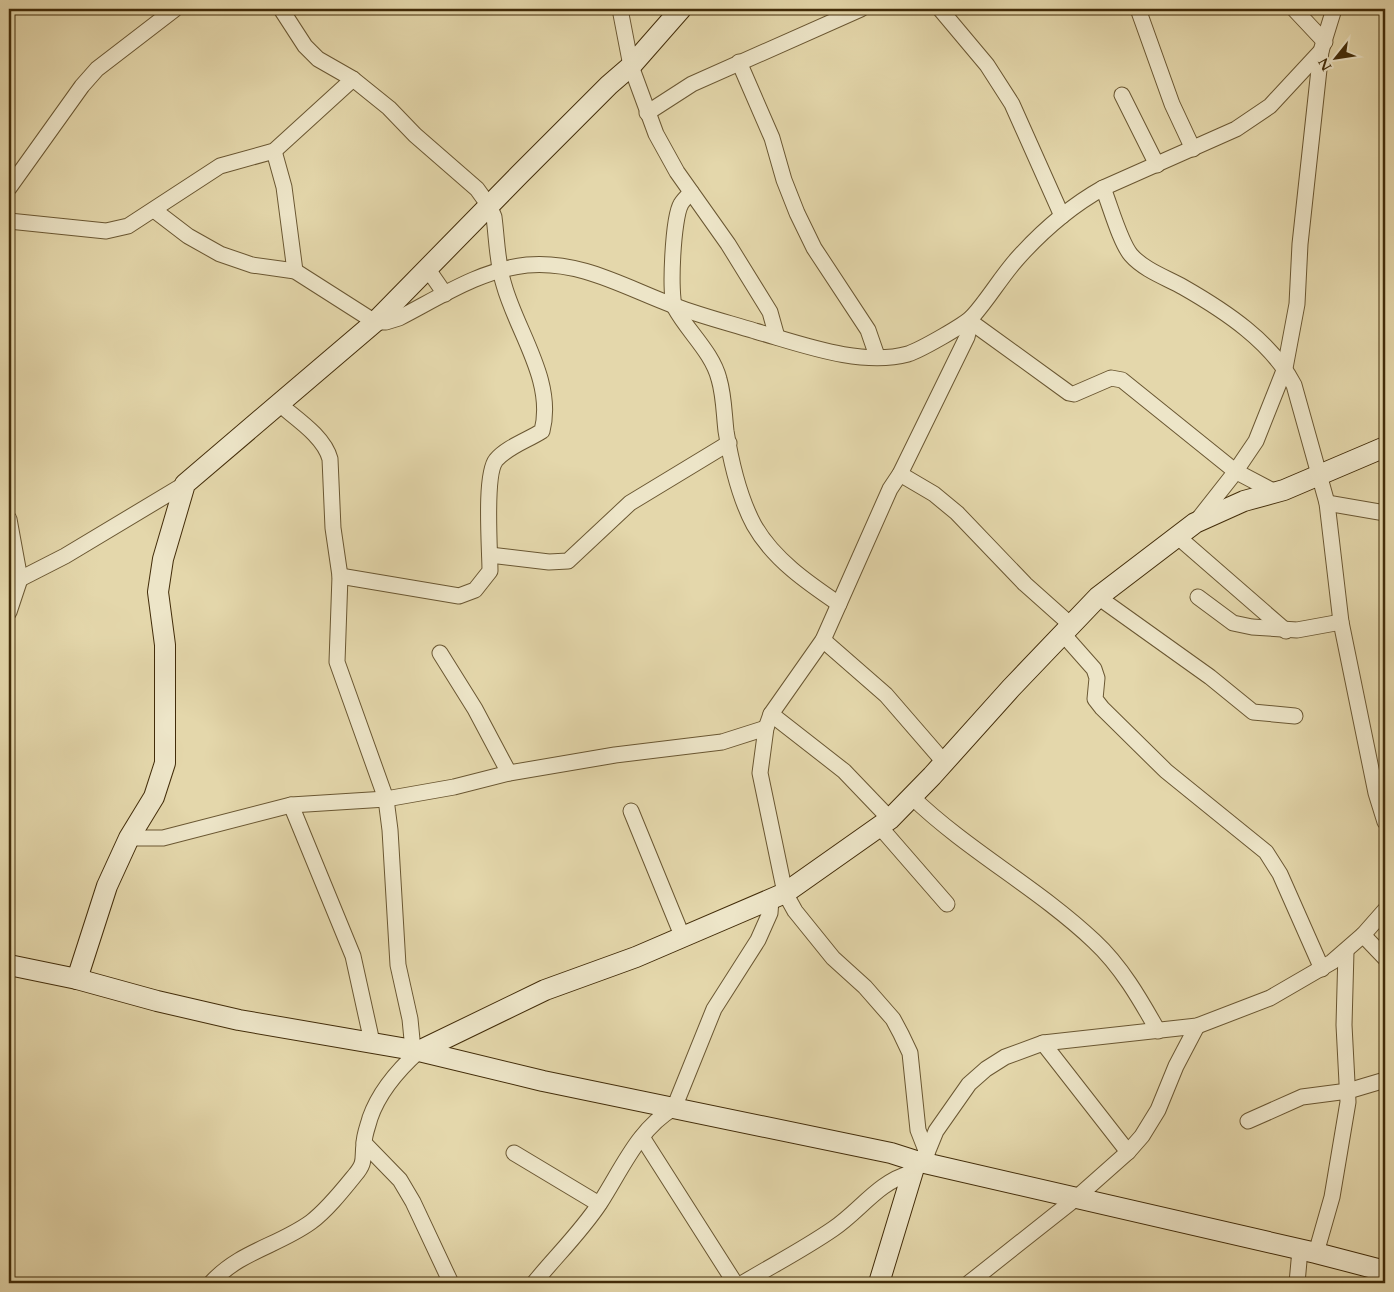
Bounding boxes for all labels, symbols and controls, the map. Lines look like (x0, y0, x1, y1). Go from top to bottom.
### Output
north arrow (1312, 32, 1362, 82)
text: N (1314, 54, 1336, 74)

